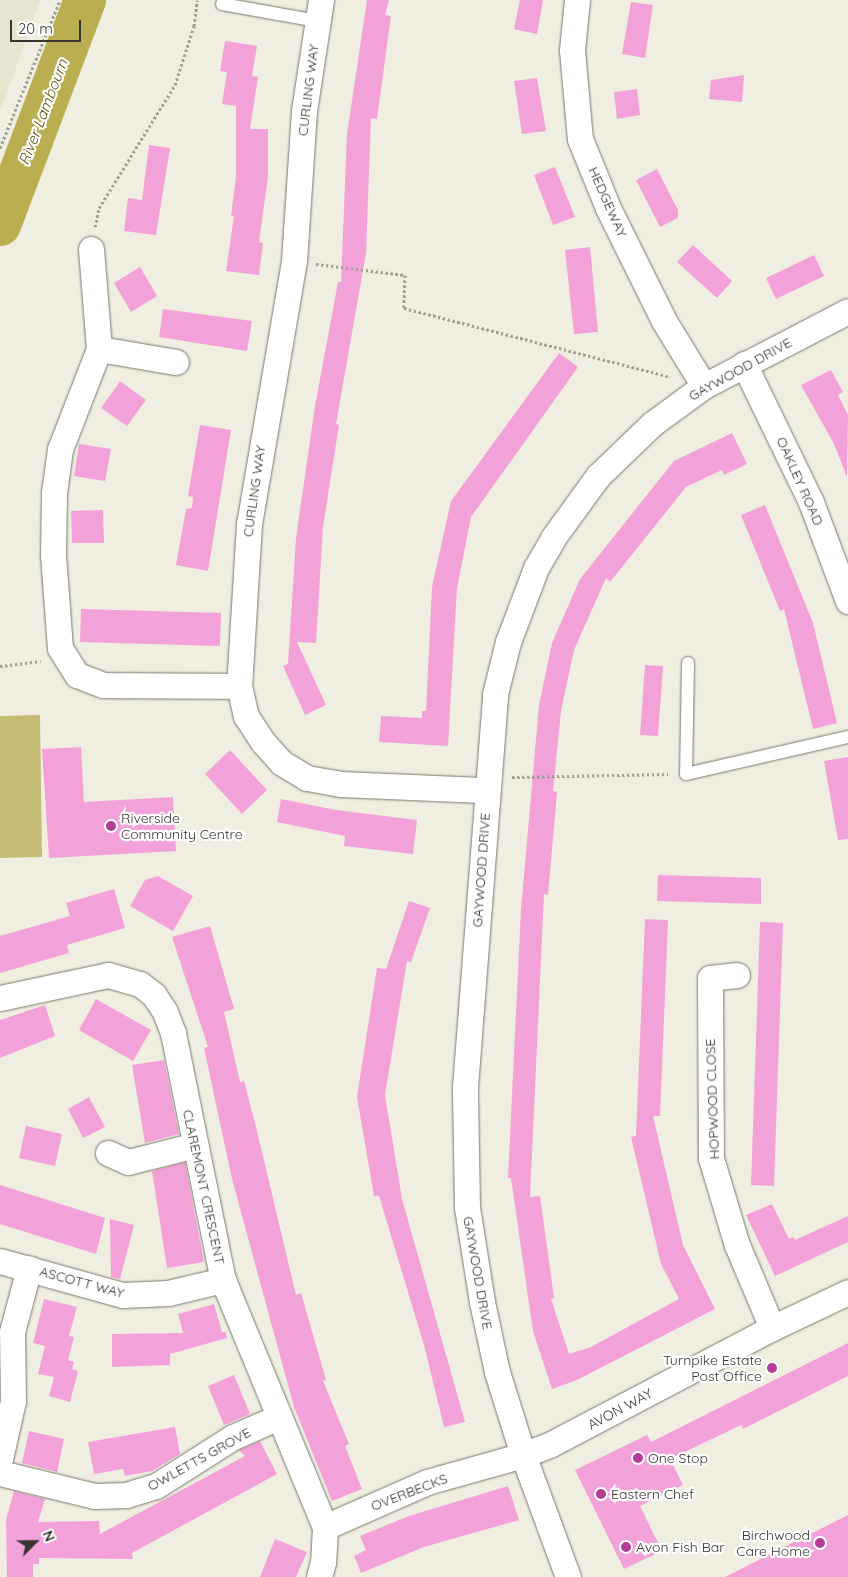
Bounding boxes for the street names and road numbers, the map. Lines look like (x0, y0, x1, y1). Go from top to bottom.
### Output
street label: CURLING WAY (294, 43, 322, 137)
street label: HEDGEWAY (585, 164, 631, 240)
street label: GAYWOOD DRIVE (686, 334, 794, 404)
street label: OAKLEY ROAD (773, 434, 827, 528)
street label: CURLING WAY (239, 444, 269, 538)
street label: GAYWOOD DRIVE (469, 812, 493, 928)
street label: HOPWOOD CLOSE (701, 1038, 723, 1160)
street label: CLAREMONT CRESCENT (179, 1108, 229, 1266)
street label: GAYWOOD DRIVE (460, 1215, 496, 1331)
street label: ASCOTT WAY (38, 1263, 126, 1301)
street label: AVON WAY (585, 1385, 655, 1433)
street label: OWLETTS GROVE (144, 1424, 254, 1494)
street label: OVERBECKS (368, 1470, 450, 1514)

